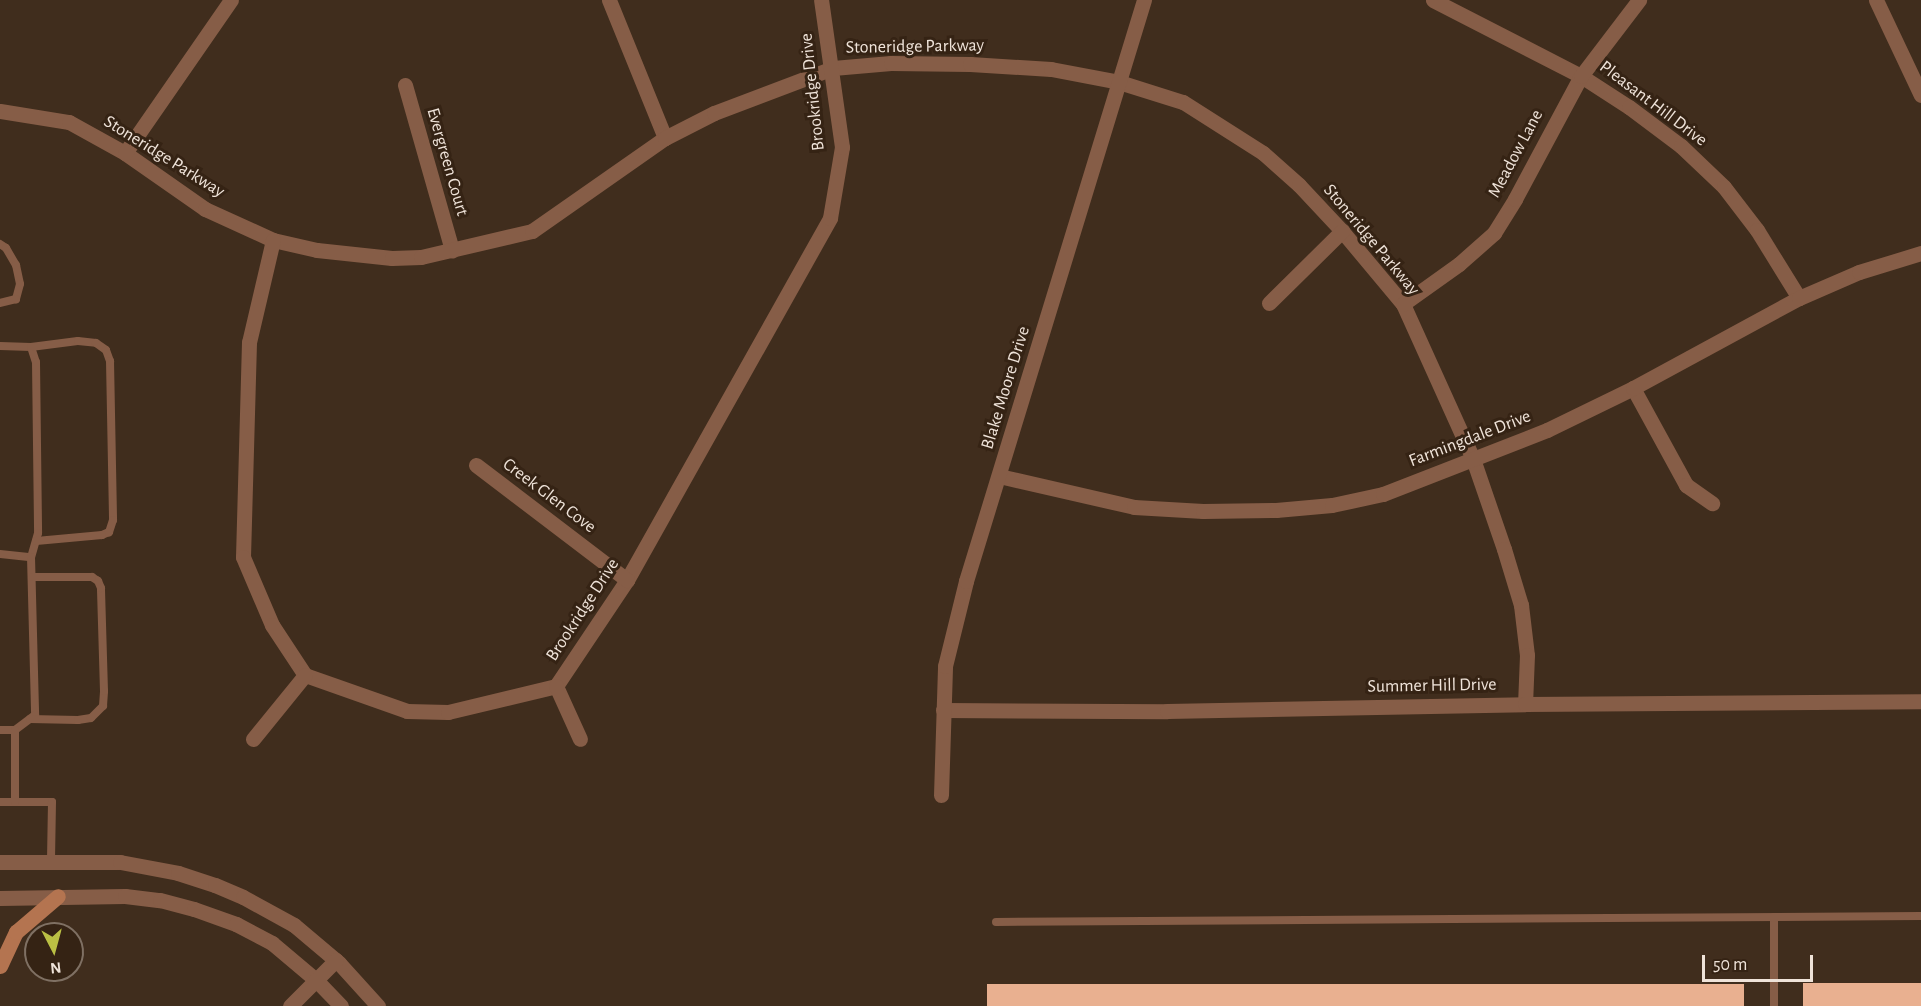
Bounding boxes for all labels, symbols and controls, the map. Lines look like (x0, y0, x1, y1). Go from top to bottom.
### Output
street label: Brookridge Drive (796, 32, 830, 152)
street label: Stoneridge Parkway (846, 35, 984, 59)
street label: Pleasant Hill Drive (1595, 57, 1711, 151)
street label: Evergreen Court (421, 105, 473, 219)
street label: Meadow Lane (1484, 106, 1548, 202)
street label: Stoneridge Parkway (100, 111, 228, 203)
street label: Stoneridge Parkway (1318, 180, 1424, 300)
street label: Blake Moore Drive (977, 324, 1035, 452)
street label: Farmingdale Drive (1406, 406, 1534, 472)
street label: Creek Glen Cove (498, 454, 600, 538)
street label: Brookridge Drive (542, 555, 624, 665)
street label: Summer Hill Drive (1367, 674, 1497, 698)
north arrow (24, 922, 84, 982)
scale bar (1705, 943, 1816, 981)
text: 50 m (1713, 956, 1747, 974)
text: N (49, 959, 62, 976)

